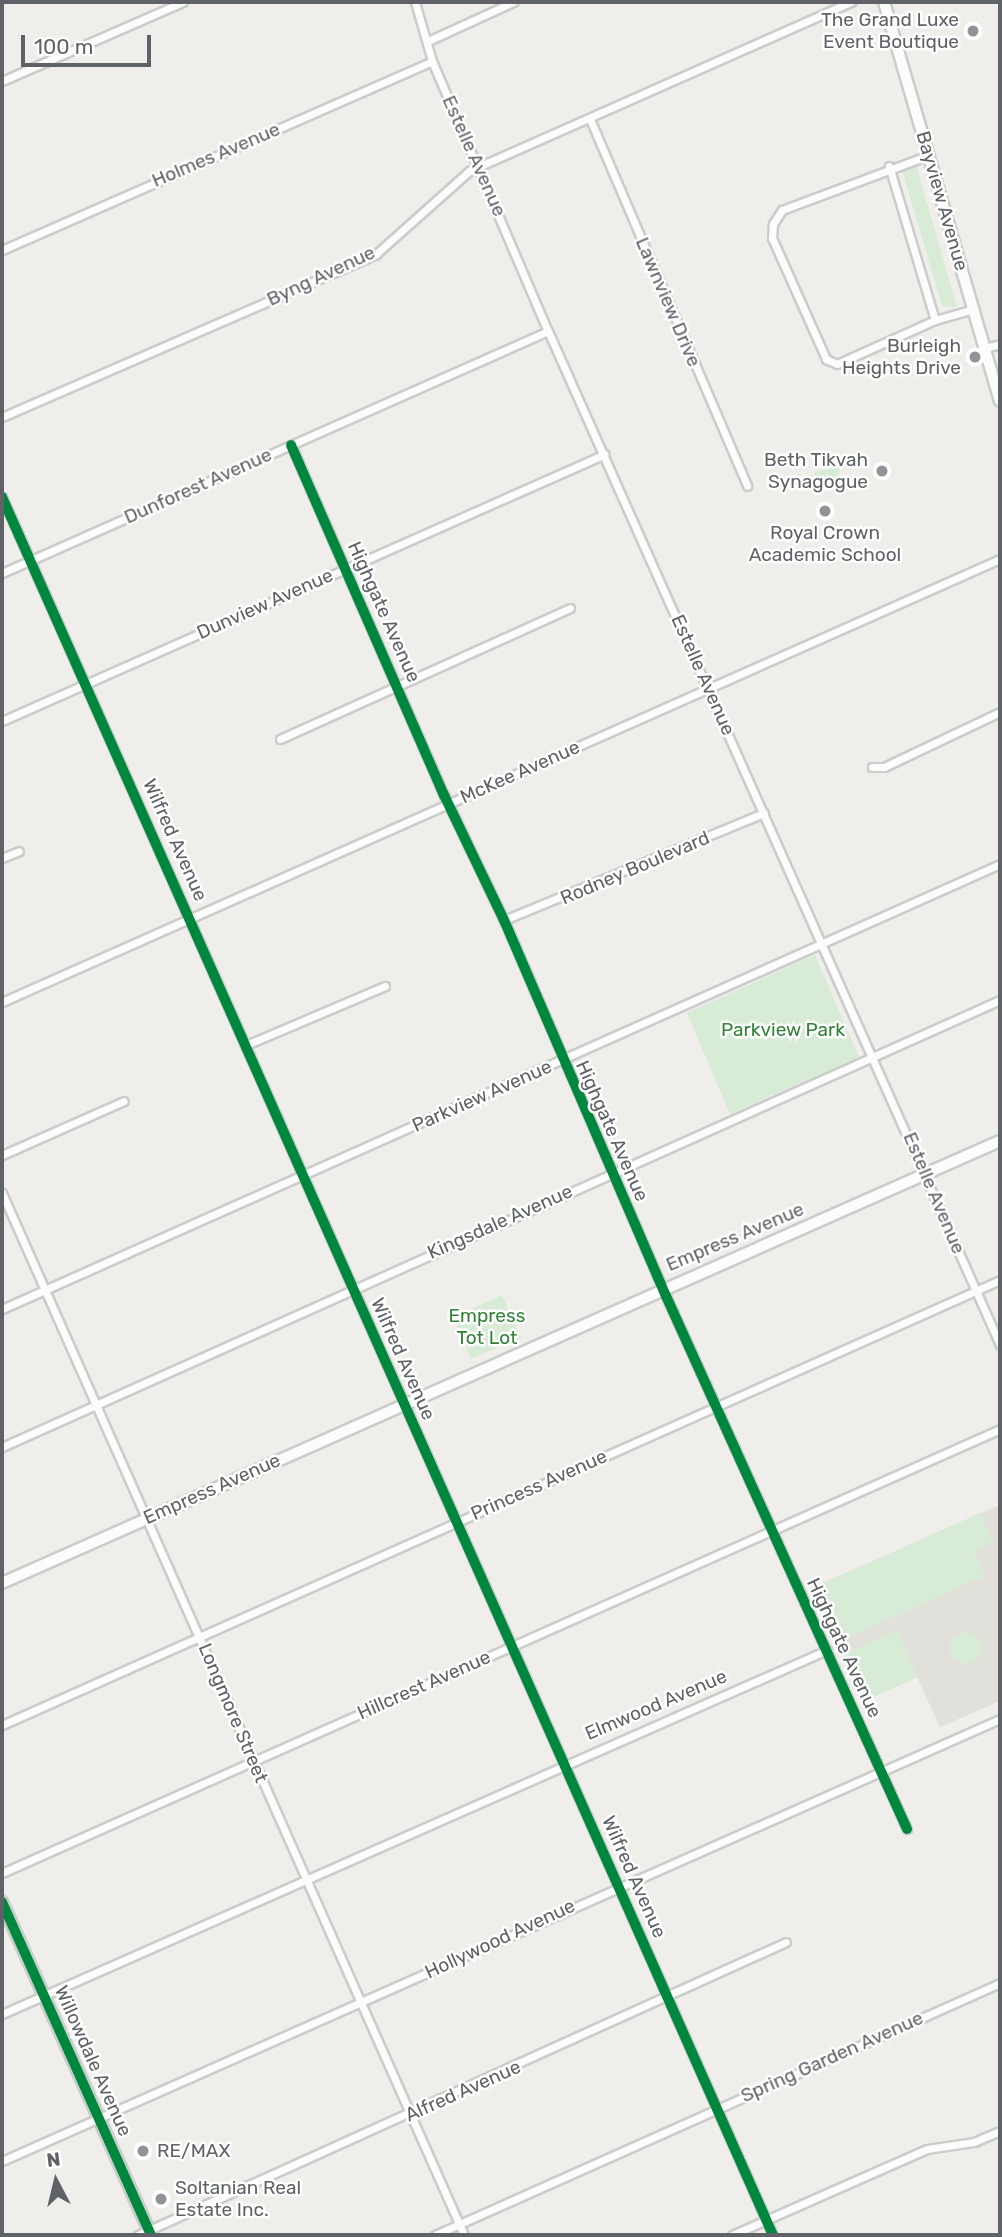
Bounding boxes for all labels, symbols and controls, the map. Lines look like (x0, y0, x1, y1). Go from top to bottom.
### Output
place label: The Grand Luxe Event Boutique (821, 9, 959, 53)
scale bar (24, 21, 154, 65)
marker: The Grand Luxe Event Boutique (965, 23, 981, 39)
text: 100 m (34, 34, 93, 59)
street label: Estelle Avenue (437, 92, 511, 220)
street label: Holmes Avenue (148, 118, 284, 192)
street label: Bayview Avenue (911, 128, 973, 274)
street label: Lawnview Drive (630, 234, 706, 370)
street label: Byng Avenue (263, 241, 379, 311)
place label: Burleigh Heights Drive (842, 335, 961, 379)
marker: Burleigh Heights Drive (967, 349, 983, 365)
street label: Dunforest Avenue (120, 443, 276, 529)
place label: Beth Tikvah Synagogue (764, 449, 868, 493)
marker: Beth Tikvah Synagogue (874, 463, 890, 479)
marker: Royal Crown Academic School (817, 503, 833, 519)
place label: Royal Crown Academic School (749, 522, 901, 566)
street label: Highgate Avenue (343, 538, 425, 686)
street label: Dunview Avenue (193, 564, 337, 644)
street label: Estelle Avenue (666, 611, 740, 739)
street label: McKee Avenue (456, 735, 584, 809)
street label: Wilfred Avenue (138, 775, 212, 905)
street label: Rodney Boulevard (557, 826, 713, 910)
park label: Parkview Park (721, 1019, 845, 1041)
street label: Parkview Avenue (408, 1055, 556, 1137)
street label: Highgate Avenue (571, 1057, 653, 1205)
street label: Estelle Avenue (898, 1129, 970, 1257)
street label: Kingsdale Avenue (424, 1180, 576, 1264)
street label: Empress Avenue (662, 1198, 808, 1276)
street label: Wilfred Avenue (366, 1294, 440, 1424)
park label: Empress Tot Lot (449, 1305, 525, 1349)
street label: Princess Avenue (467, 1445, 611, 1525)
street label: Empress Avenue (140, 1448, 284, 1530)
street label: Highgate Avenue (802, 1574, 886, 1722)
street label: Longmore Street (193, 1640, 273, 1786)
street label: Hillcrest Avenue (354, 1645, 494, 1725)
street label: Elmwood Avenue (582, 1665, 730, 1745)
street label: Wilfred Avenue (597, 1812, 671, 1942)
street label: Hollywood Avenue (421, 1894, 579, 1984)
street label: Willowdale Avenue (49, 1982, 137, 2140)
street label: Spring Garden Avenue (737, 2006, 927, 2108)
street label: Alfred Avenue (401, 2055, 525, 2127)
place label: RE/MAX (157, 2140, 231, 2162)
marker: RE/MAX (135, 2143, 151, 2159)
north arrow (21, 2146, 91, 2216)
text: N (45, 2147, 62, 2172)
place label: Soltanian Real Estate Inc. (175, 2177, 301, 2221)
marker: Soltanian Real Estate Inc. (153, 2191, 169, 2207)

